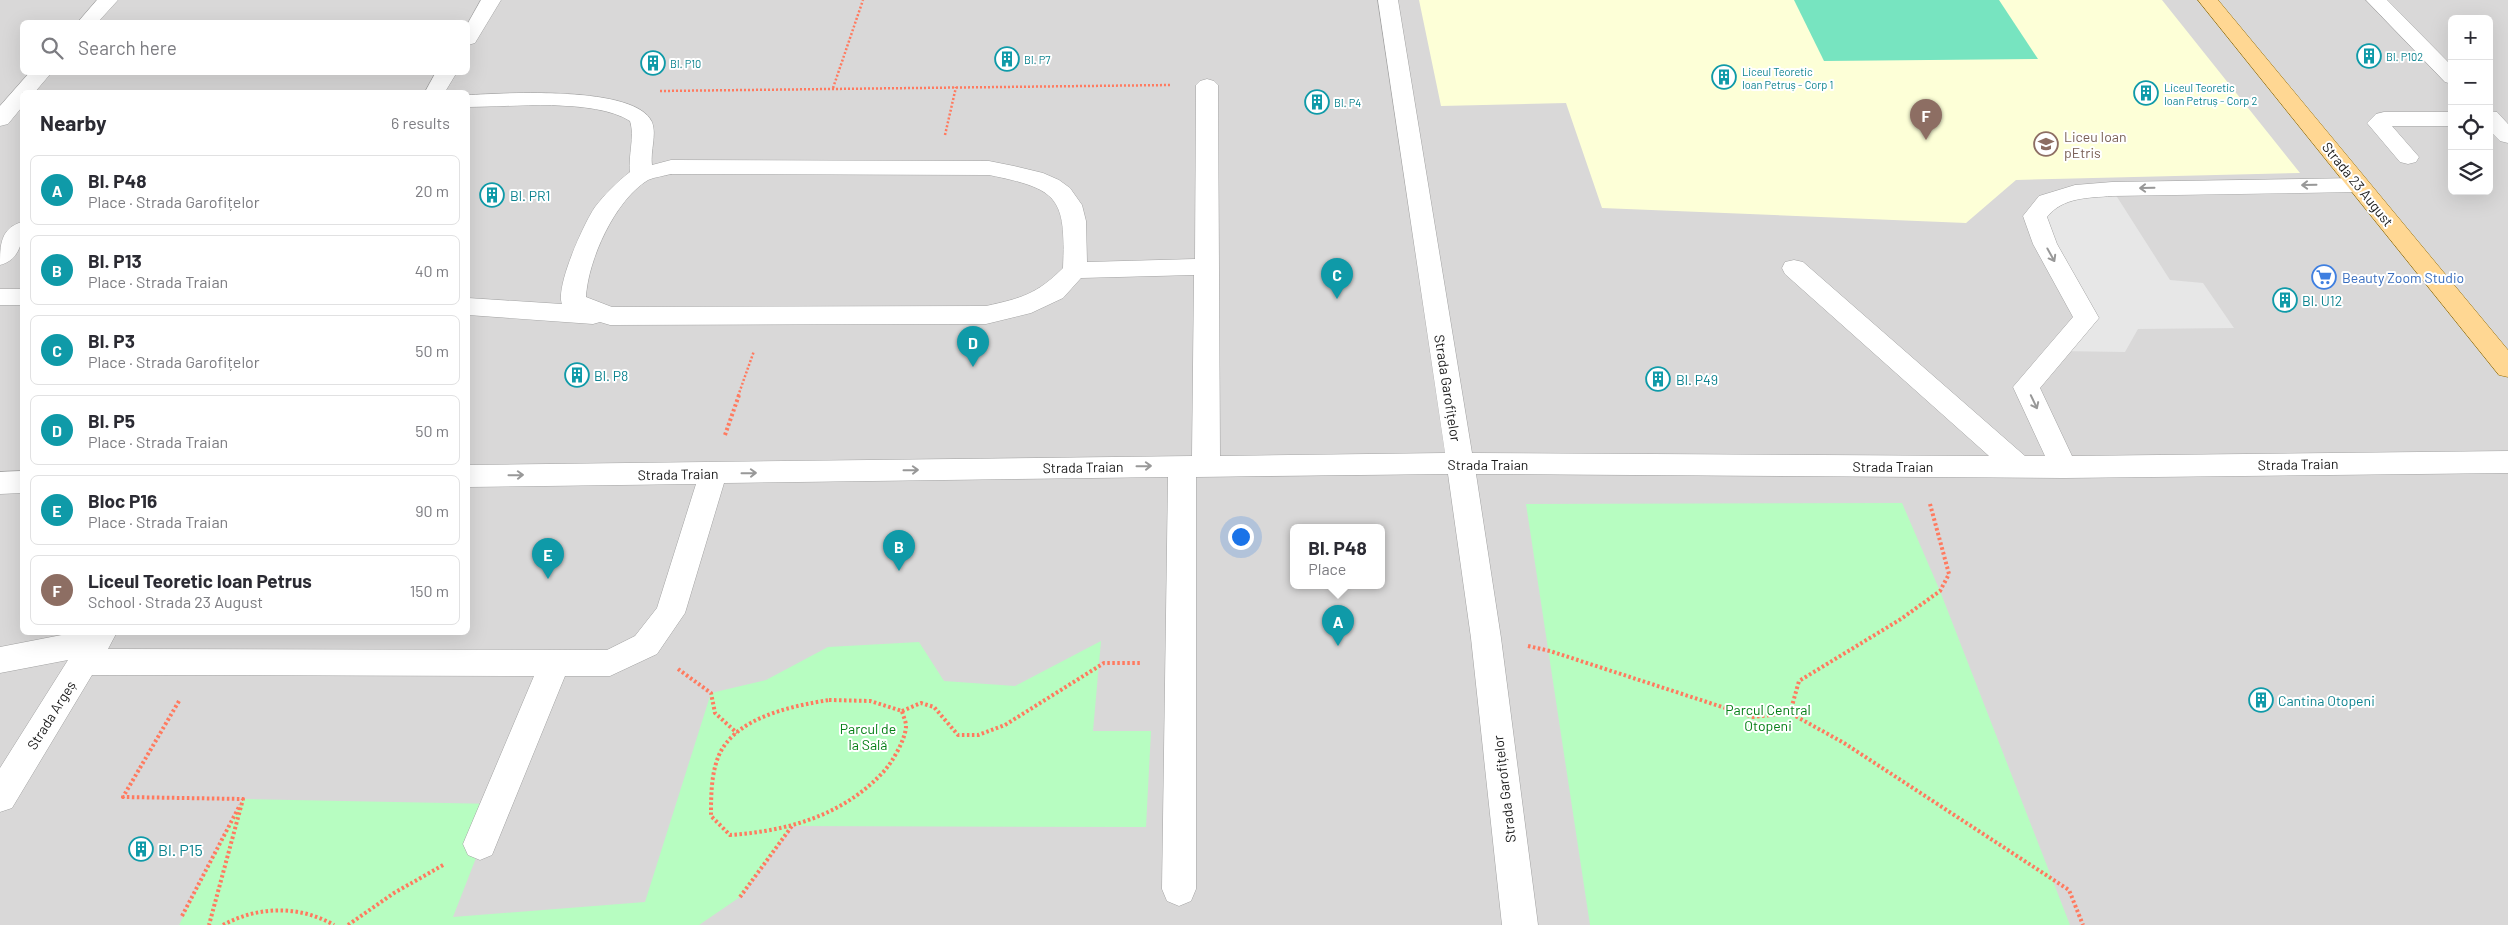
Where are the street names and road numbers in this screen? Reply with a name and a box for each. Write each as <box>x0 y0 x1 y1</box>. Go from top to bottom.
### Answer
street label: Strada 23 August <box>2319 138 2397 230</box>
street label: Strada Garofițelor <box>1431 333 1465 443</box>
street label: Strada Traian <box>2257 455 2339 473</box>
street label: Strada Traian <box>1448 456 1528 473</box>
street label: Strada Traian <box>1042 458 1124 476</box>
street label: Strada Traian <box>1853 458 1933 475</box>
street label: Strada Traian <box>637 465 719 483</box>
street label: Strada Argeș <box>23 677 79 753</box>
street label: Strada Garofițelor <box>1489 734 1519 844</box>

